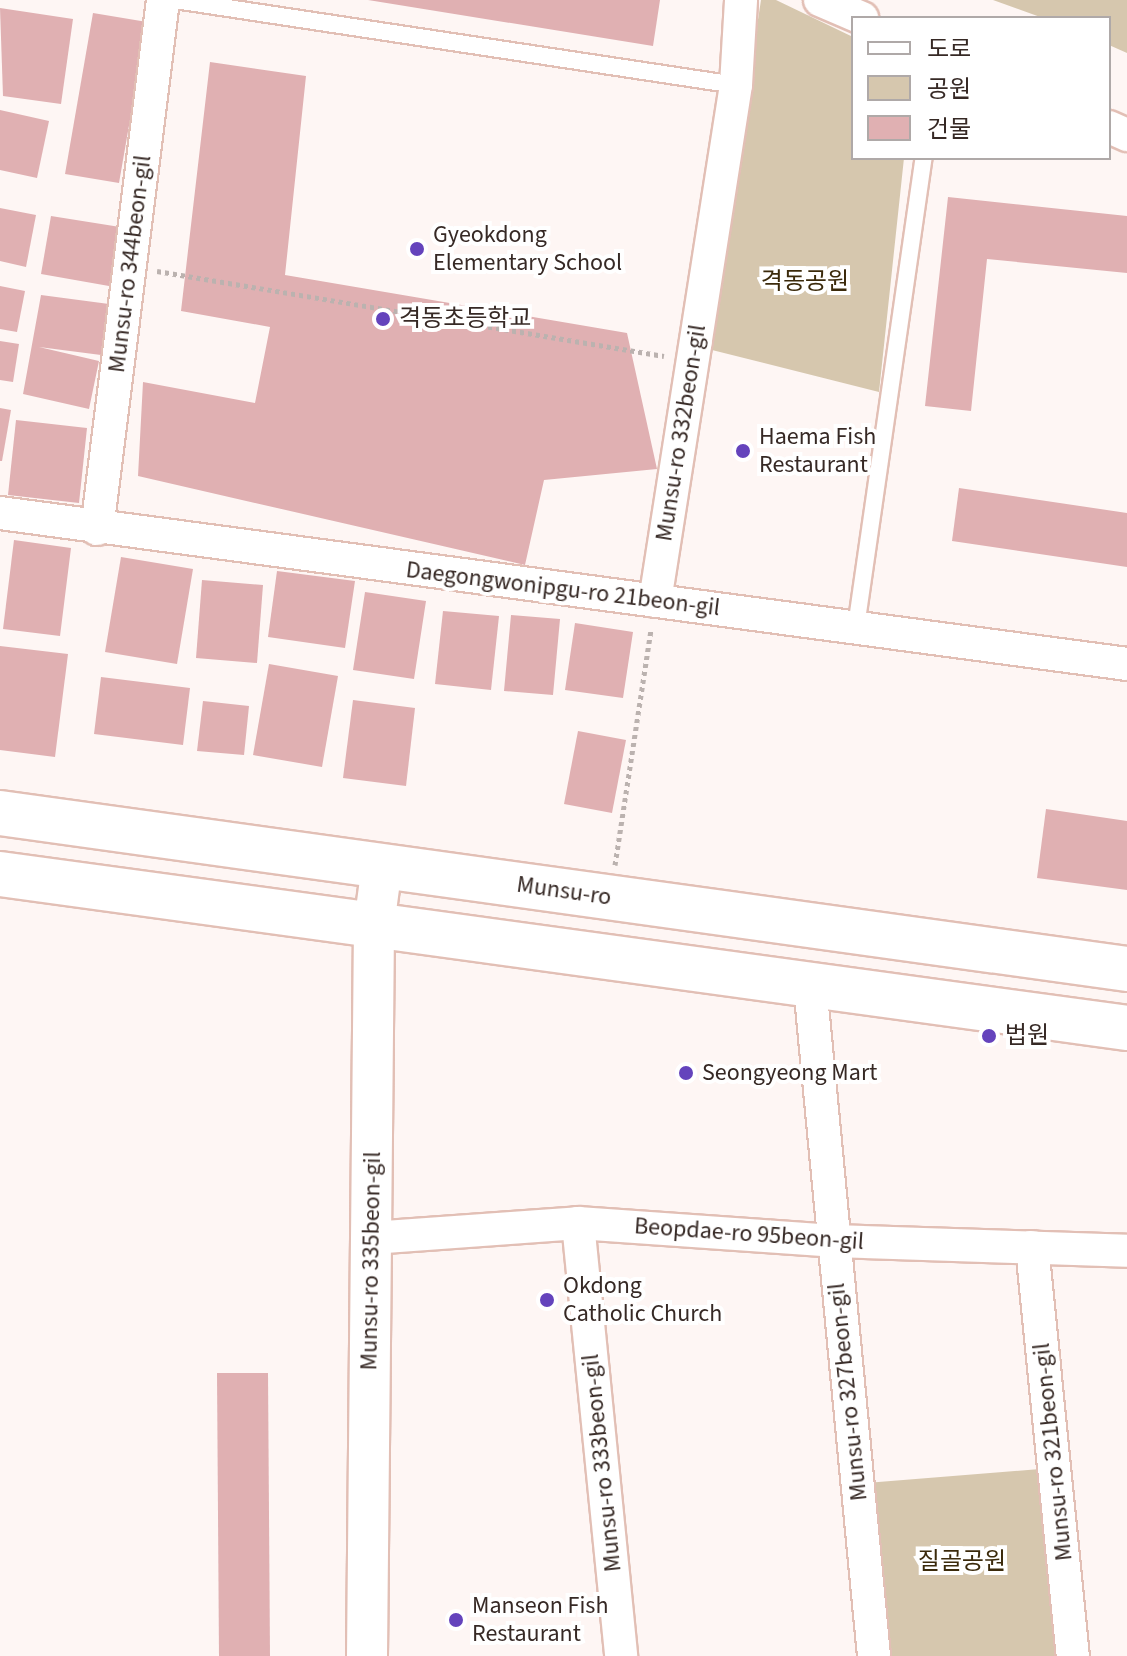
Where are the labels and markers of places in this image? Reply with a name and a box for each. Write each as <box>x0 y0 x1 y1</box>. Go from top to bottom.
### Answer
place label: Gyeokdong Elementary School <box>433 221 622 277</box>
marker: Gyeokdong Elementary School <box>408 240 426 258</box>
place label: 격동초등학교 <box>399 305 531 333</box>
marker: 격동초등학교 <box>374 310 392 328</box>
place label: Haema Fish Restaurant <box>759 423 876 479</box>
marker: Haema Fish Restaurant <box>734 442 752 460</box>
place label: 법원 <box>1005 1022 1049 1050</box>
marker: 법원 <box>980 1027 998 1045</box>
place label: Seongyeong Mart <box>702 1059 877 1087</box>
marker: Seongyeong Mart <box>677 1064 695 1082</box>
place label: Okdong Catholic Church <box>563 1272 722 1328</box>
marker: Okdong Catholic Church <box>538 1291 556 1309</box>
place label: Manseon Fish Restaurant <box>472 1592 608 1648</box>
marker: Manseon Fish Restaurant <box>447 1611 465 1629</box>

